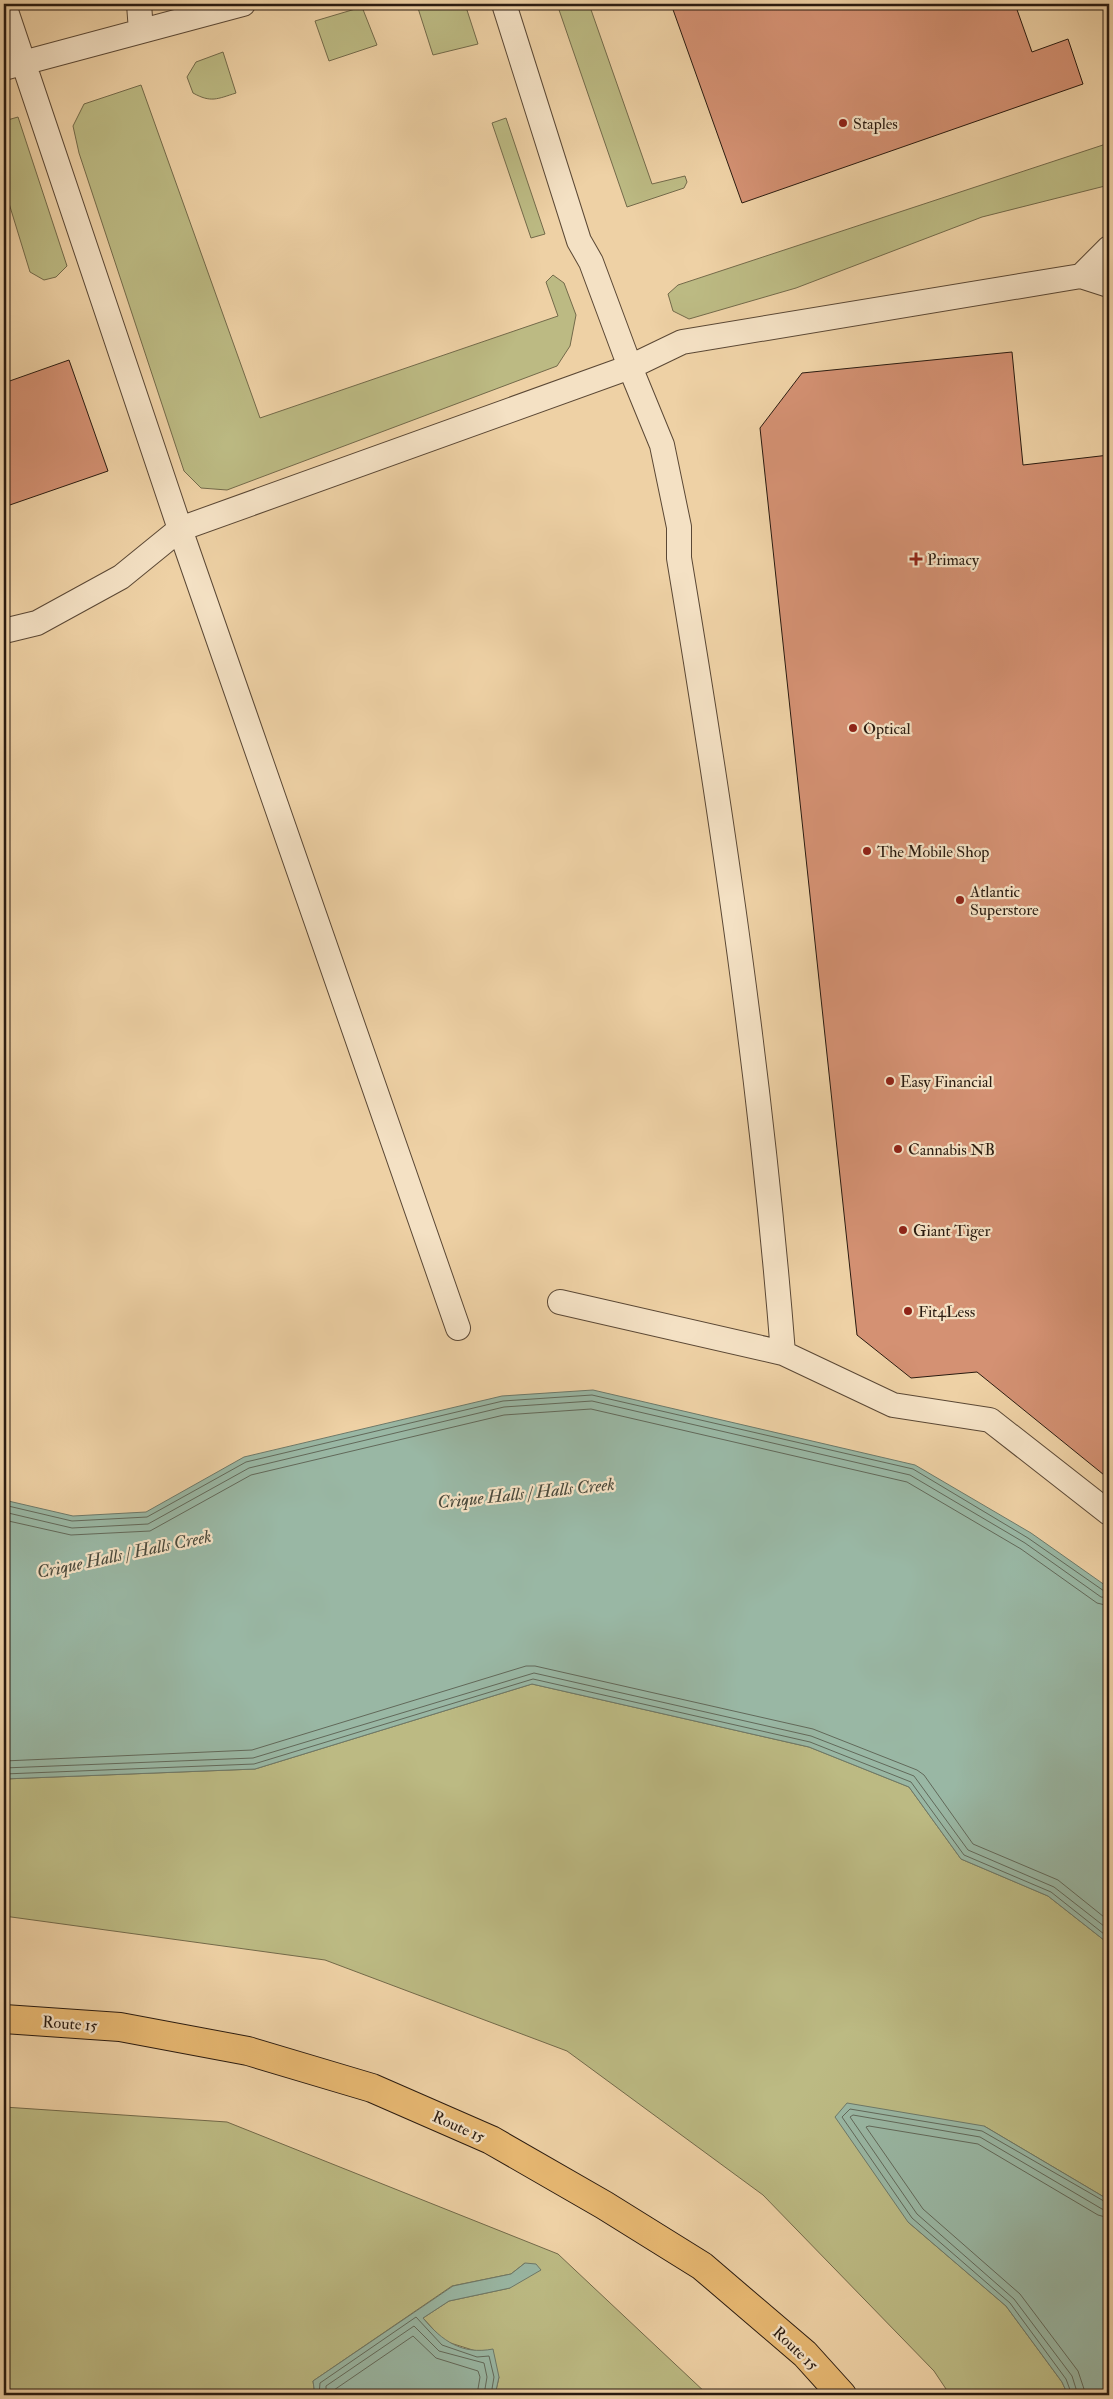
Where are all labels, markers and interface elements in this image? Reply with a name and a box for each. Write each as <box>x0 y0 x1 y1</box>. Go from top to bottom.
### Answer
place label: Staples <box>853 114 898 135</box>
marker: Staples <box>837 117 849 129</box>
place label: Primacy <box>927 550 980 570</box>
marker: Primacy <box>909 552 923 566</box>
place label: Optical <box>863 719 911 740</box>
marker: Optical <box>847 722 859 734</box>
place label: The Mobile Shop <box>877 842 989 863</box>
marker: The Mobile Shop <box>861 845 873 857</box>
place label: Atlantic Superstore <box>969 882 1039 921</box>
marker: Atlantic Superstore <box>954 894 966 906</box>
place label: Easy Financial <box>900 1072 993 1092</box>
marker: Easy Financial <box>884 1075 896 1087</box>
place label: Cannabis NB <box>908 1140 995 1160</box>
marker: Cannabis NB <box>892 1143 904 1155</box>
place label: Giant Tiger <box>913 1221 990 1241</box>
marker: Giant Tiger <box>897 1224 909 1236</box>
place label: Fit4Less <box>918 1302 975 1322</box>
marker: Fit4Less <box>902 1305 914 1317</box>
water label: Crique Halls / Halls Creek <box>436 1473 616 1514</box>
water label: Crique Halls / Halls Creek <box>35 1525 214 1584</box>
street label: Route 15 <box>42 2012 98 2036</box>
street label: Route 15 <box>429 2107 488 2147</box>
street label: Route 15 <box>768 2323 822 2375</box>

